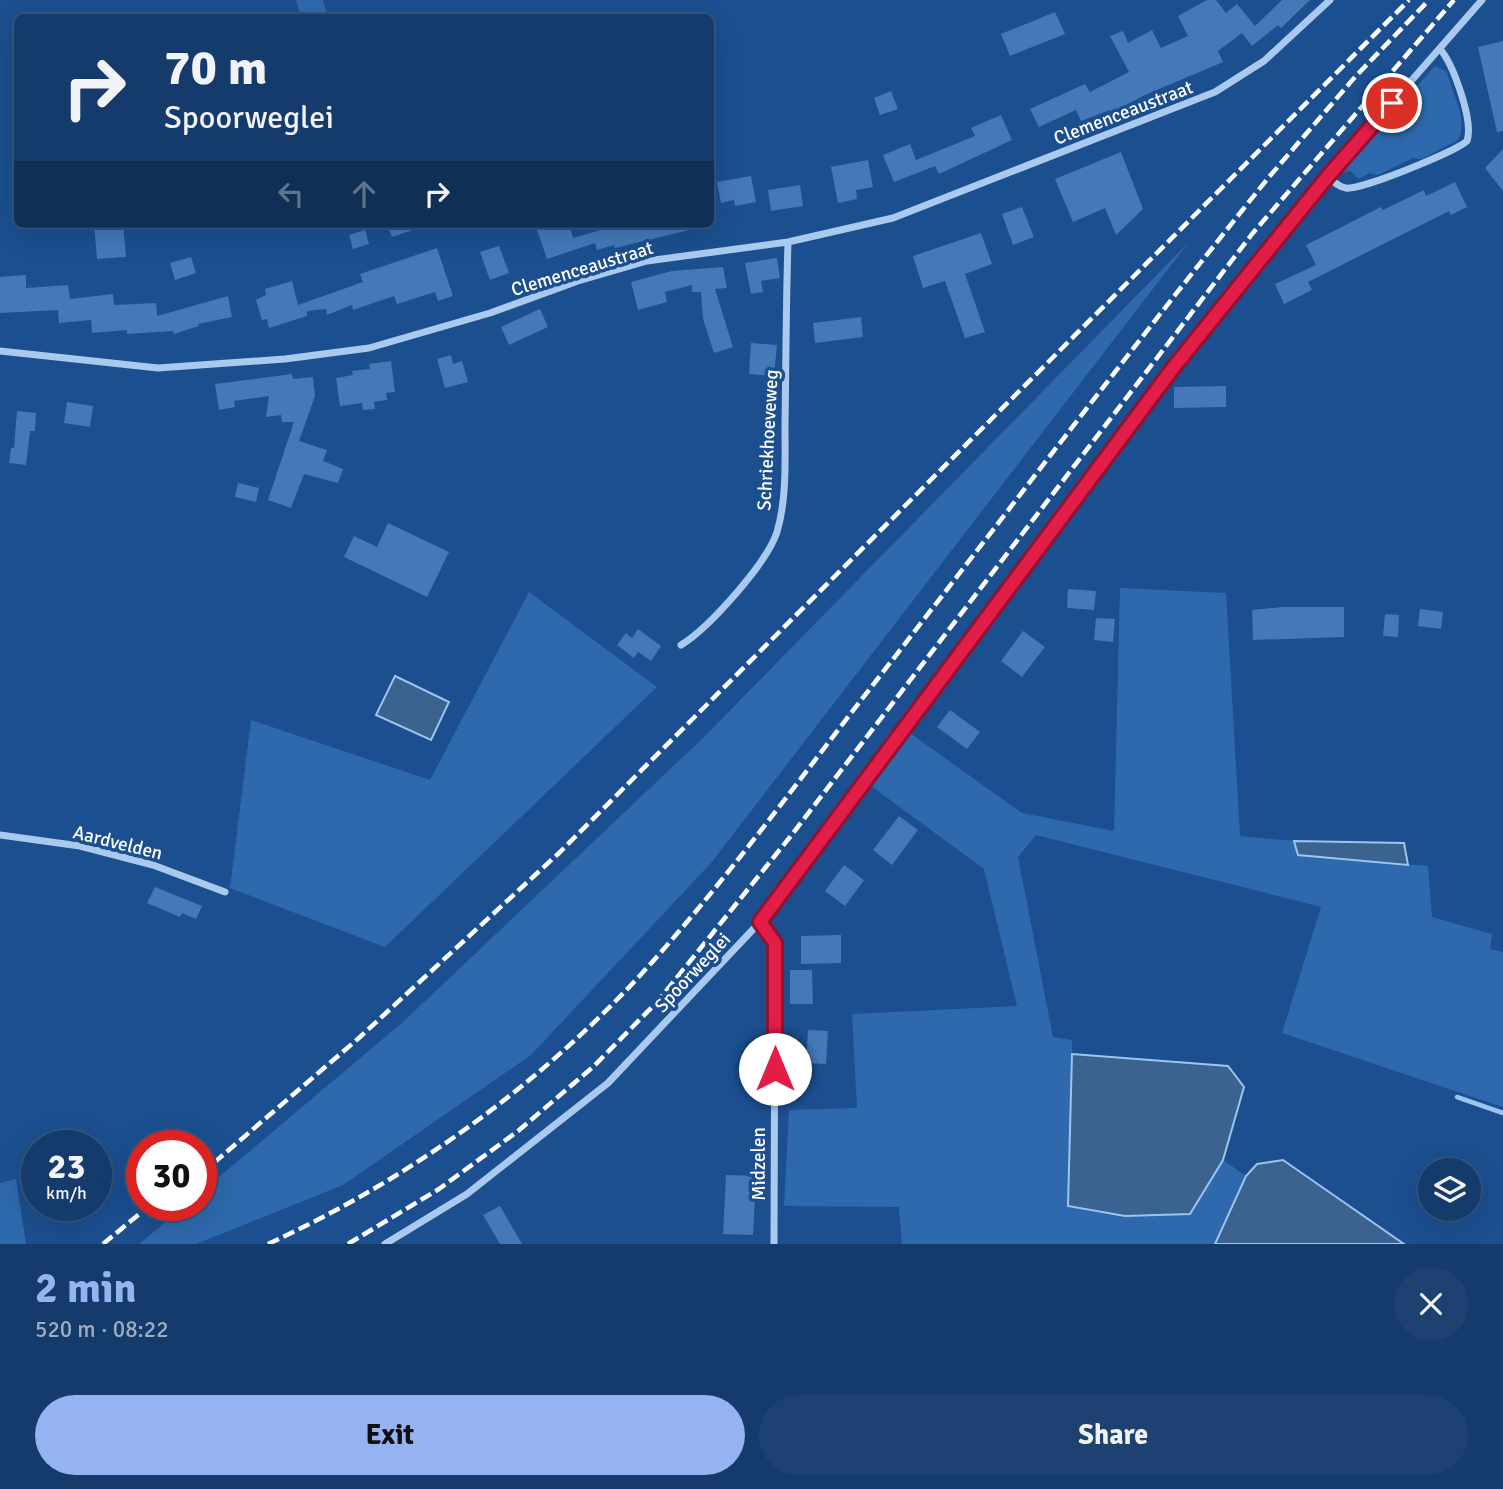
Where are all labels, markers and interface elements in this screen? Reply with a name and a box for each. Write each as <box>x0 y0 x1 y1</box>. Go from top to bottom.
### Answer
text: 70 m <box>164 38 267 98</box>
icon: right <box>49 42 140 133</box>
pin <box>1362 73 1422 133</box>
street label: Clemenceaustraat <box>1050 75 1197 151</box>
icon: arrive <box>1373 84 1411 122</box>
text: Spoorweglei <box>164 98 334 137</box>
icon: left <box>272 175 310 213</box>
icon: ahead <box>345 175 383 213</box>
icon: right <box>418 175 456 213</box>
street label: Clemenceaustraat <box>508 236 657 302</box>
street label: Schriekhoeveweg <box>752 369 784 511</box>
street label: Aardvelden <box>70 820 165 866</box>
street label: Spoorweglei <box>650 928 736 1018</box>
position arrow <box>738 1032 812 1106</box>
street label: Midzelen <box>747 1127 771 1201</box>
speed limit sign: 30 <box>126 1130 217 1221</box>
text: 23 <box>48 1145 85 1188</box>
map controls <box>1418 1158 1481 1221</box>
button: layers <box>1418 1158 1481 1221</box>
text: km/h <box>46 1182 87 1204</box>
text: 2 min <box>35 1263 136 1314</box>
button: close <box>1394 1267 1468 1341</box>
text: 520 m · 08:22 <box>35 1315 169 1344</box>
button: Exit <box>35 1395 745 1475</box>
button: Share <box>759 1395 1468 1475</box>

